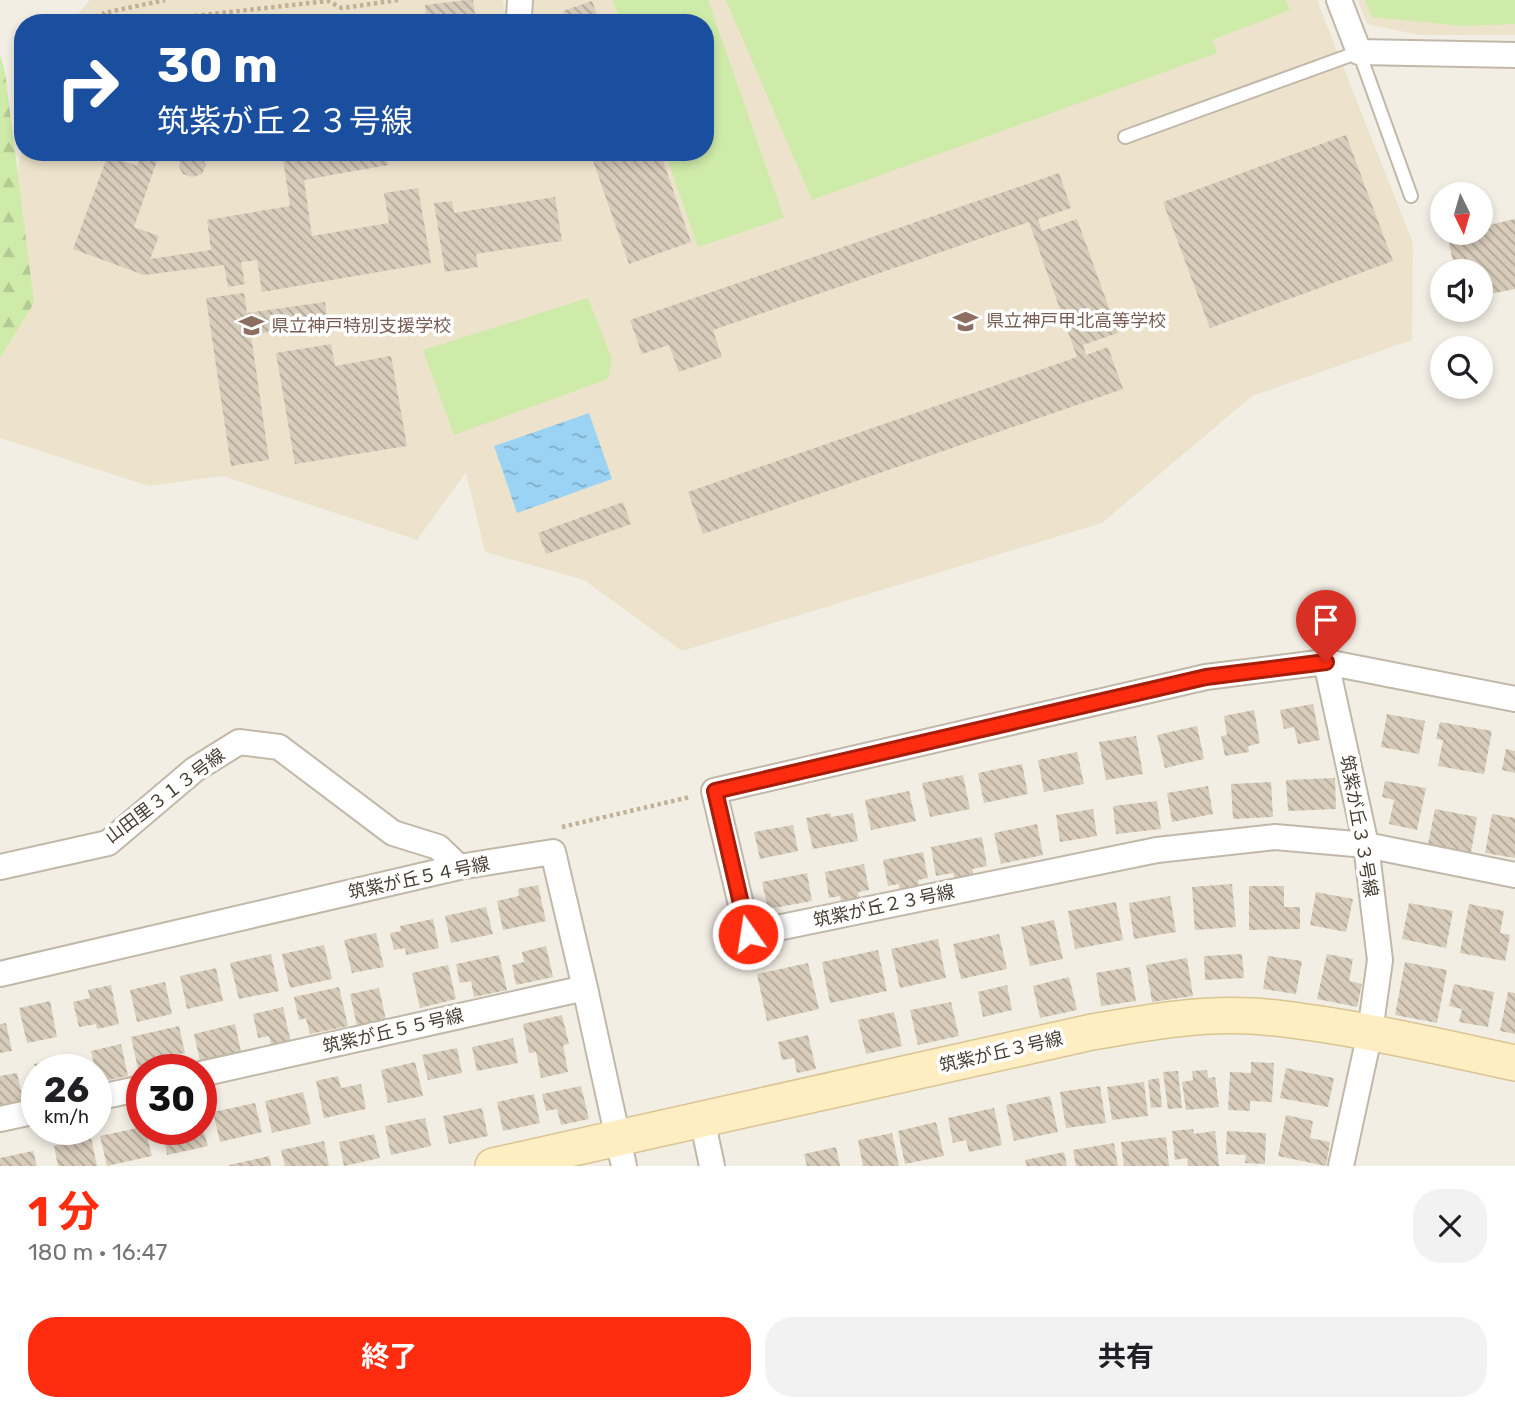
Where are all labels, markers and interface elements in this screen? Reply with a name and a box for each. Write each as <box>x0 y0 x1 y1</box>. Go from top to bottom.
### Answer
text: 30 m <box>157 36 278 94</box>
icon: right <box>42 42 133 133</box>
text: 筑紫が丘２３号線 <box>157 102 413 140</box>
north arrow <box>1430 182 1493 245</box>
map controls <box>1430 182 1493 399</box>
button: sound <box>1430 259 1493 322</box>
school or university icon: 県立神戸甲北高等学校 <box>952 307 980 335</box>
place label: 県立神戸甲北高等学校 <box>986 310 1166 332</box>
school or university icon: 県立神戸特別支援学校 <box>237 312 265 340</box>
place label: 県立神戸特別支援学校 <box>271 315 451 337</box>
button: search <box>1430 336 1493 399</box>
pin <box>1296 590 1356 662</box>
icon: arrive <box>1307 601 1345 639</box>
street label: 山田里３１３号線 <box>101 744 229 848</box>
street label: 筑紫が丘３３号線 <box>1336 753 1382 899</box>
street label: 筑紫が丘５４号線 <box>346 852 492 904</box>
street label: 筑紫が丘２３号線 <box>811 880 957 932</box>
position arrow <box>711 897 785 971</box>
street label: 筑紫が丘５５号線 <box>320 1004 466 1058</box>
street label: 筑紫が丘３号線 <box>937 1027 1065 1077</box>
speed limit sign: 30 <box>126 1054 217 1145</box>
text: 26 <box>44 1069 89 1111</box>
text: km/h <box>44 1106 89 1128</box>
text: 1 分 <box>28 1187 100 1237</box>
button: close <box>1413 1189 1487 1263</box>
text: 180 m · 16:47 <box>28 1238 167 1266</box>
button: 終了 <box>28 1317 751 1397</box>
button: 共有 <box>765 1317 1487 1397</box>

